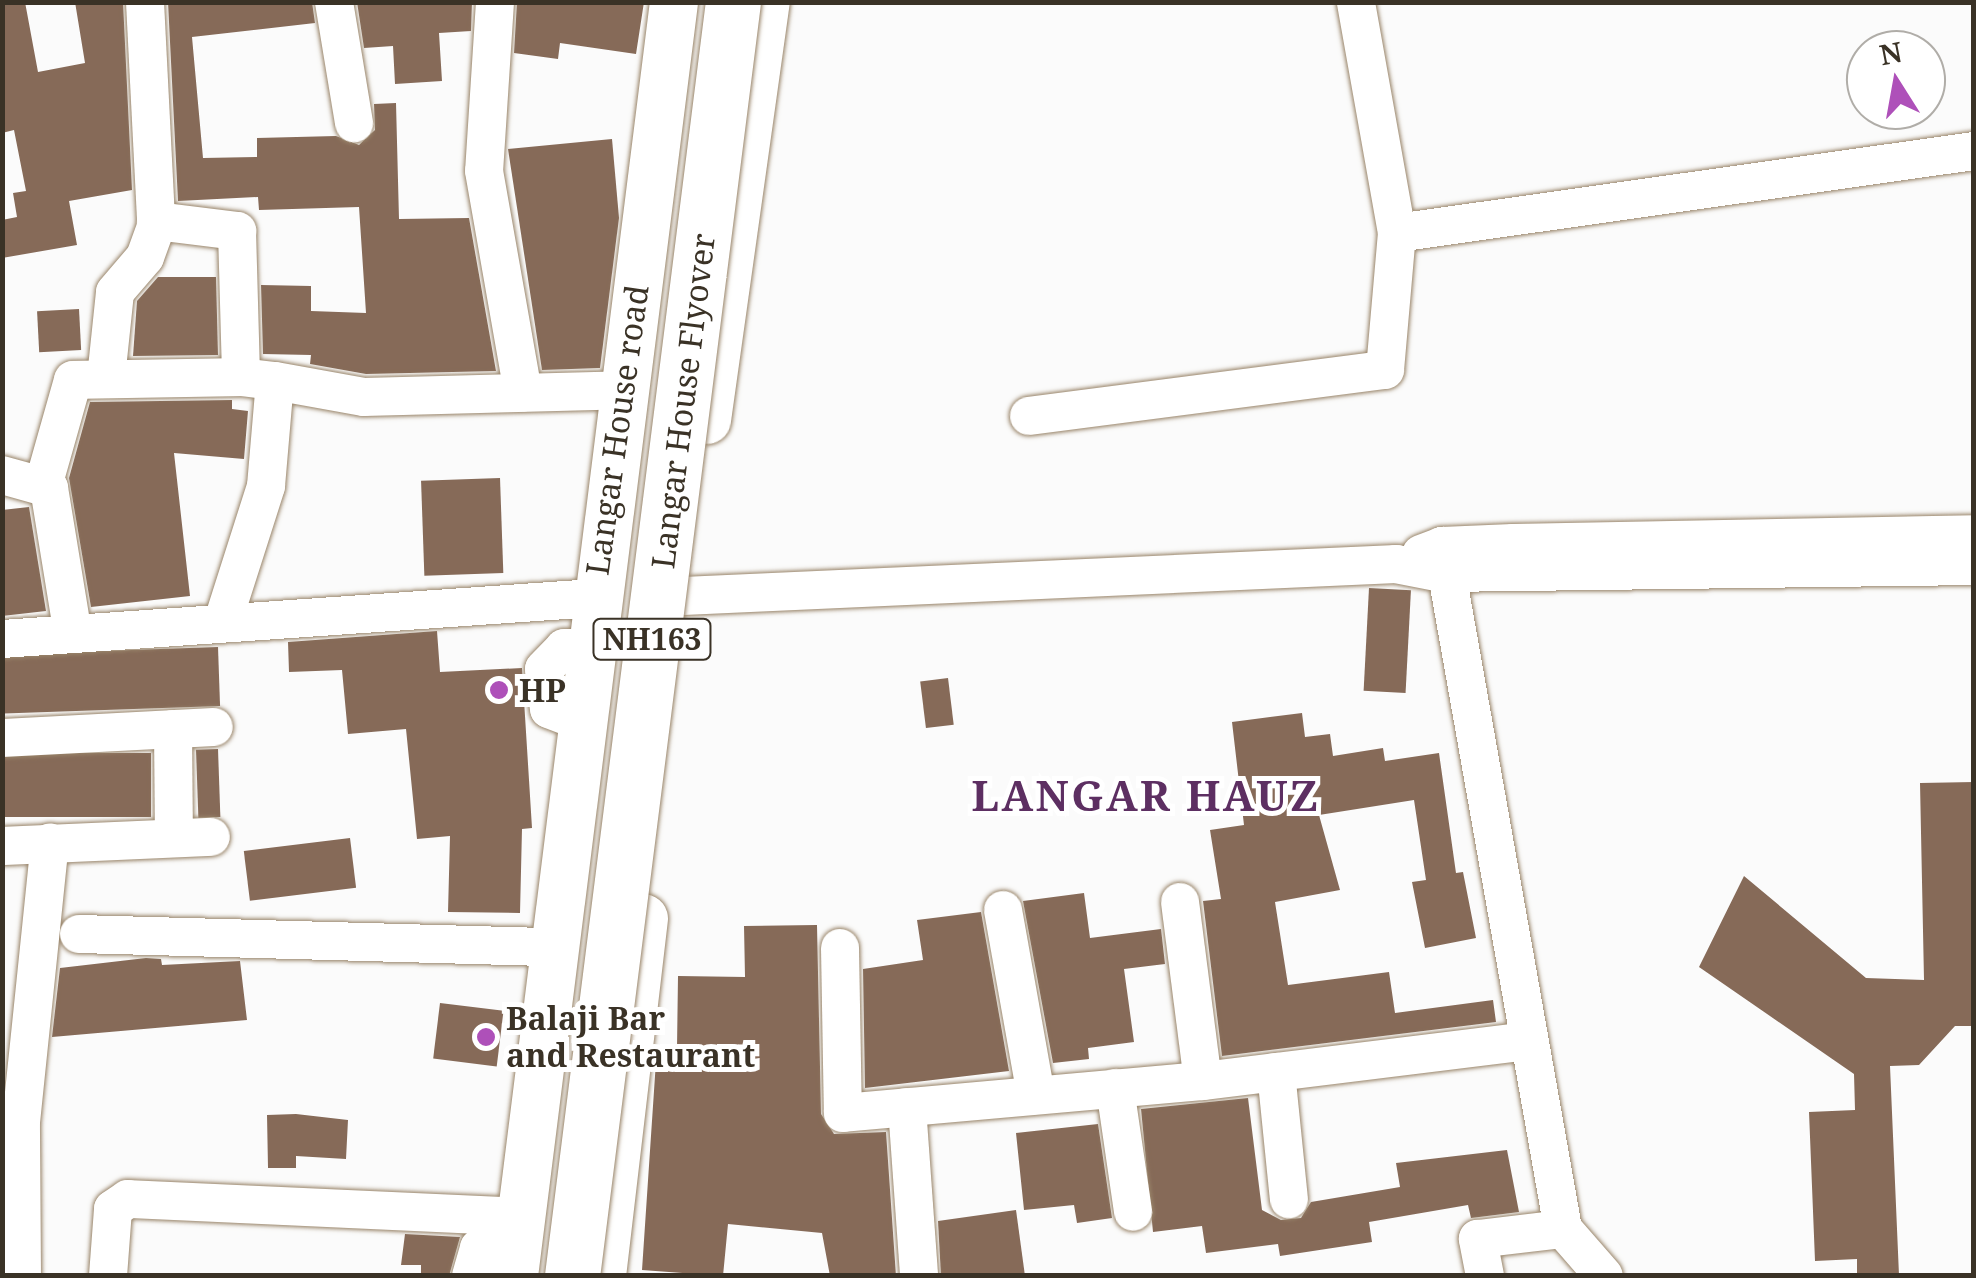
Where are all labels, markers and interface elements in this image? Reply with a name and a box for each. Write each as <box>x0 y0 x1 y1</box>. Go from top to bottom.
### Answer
north arrow <box>1846 30 1946 130</box>
text: N <box>1876 32 1905 73</box>
street label: Langar House Flyover <box>643 231 723 571</box>
street label: Langar House road <box>578 283 656 577</box>
road number: NH163 <box>592 614 712 664</box>
place label: HP <box>519 671 566 709</box>
marker: HP <box>488 679 510 701</box>
district label: LANGAR HAUZ <box>971 770 1321 820</box>
place label: Balaji Bar and Restaurant <box>506 1000 755 1075</box>
marker: Balaji Bar and Restaurant <box>475 1026 497 1048</box>

